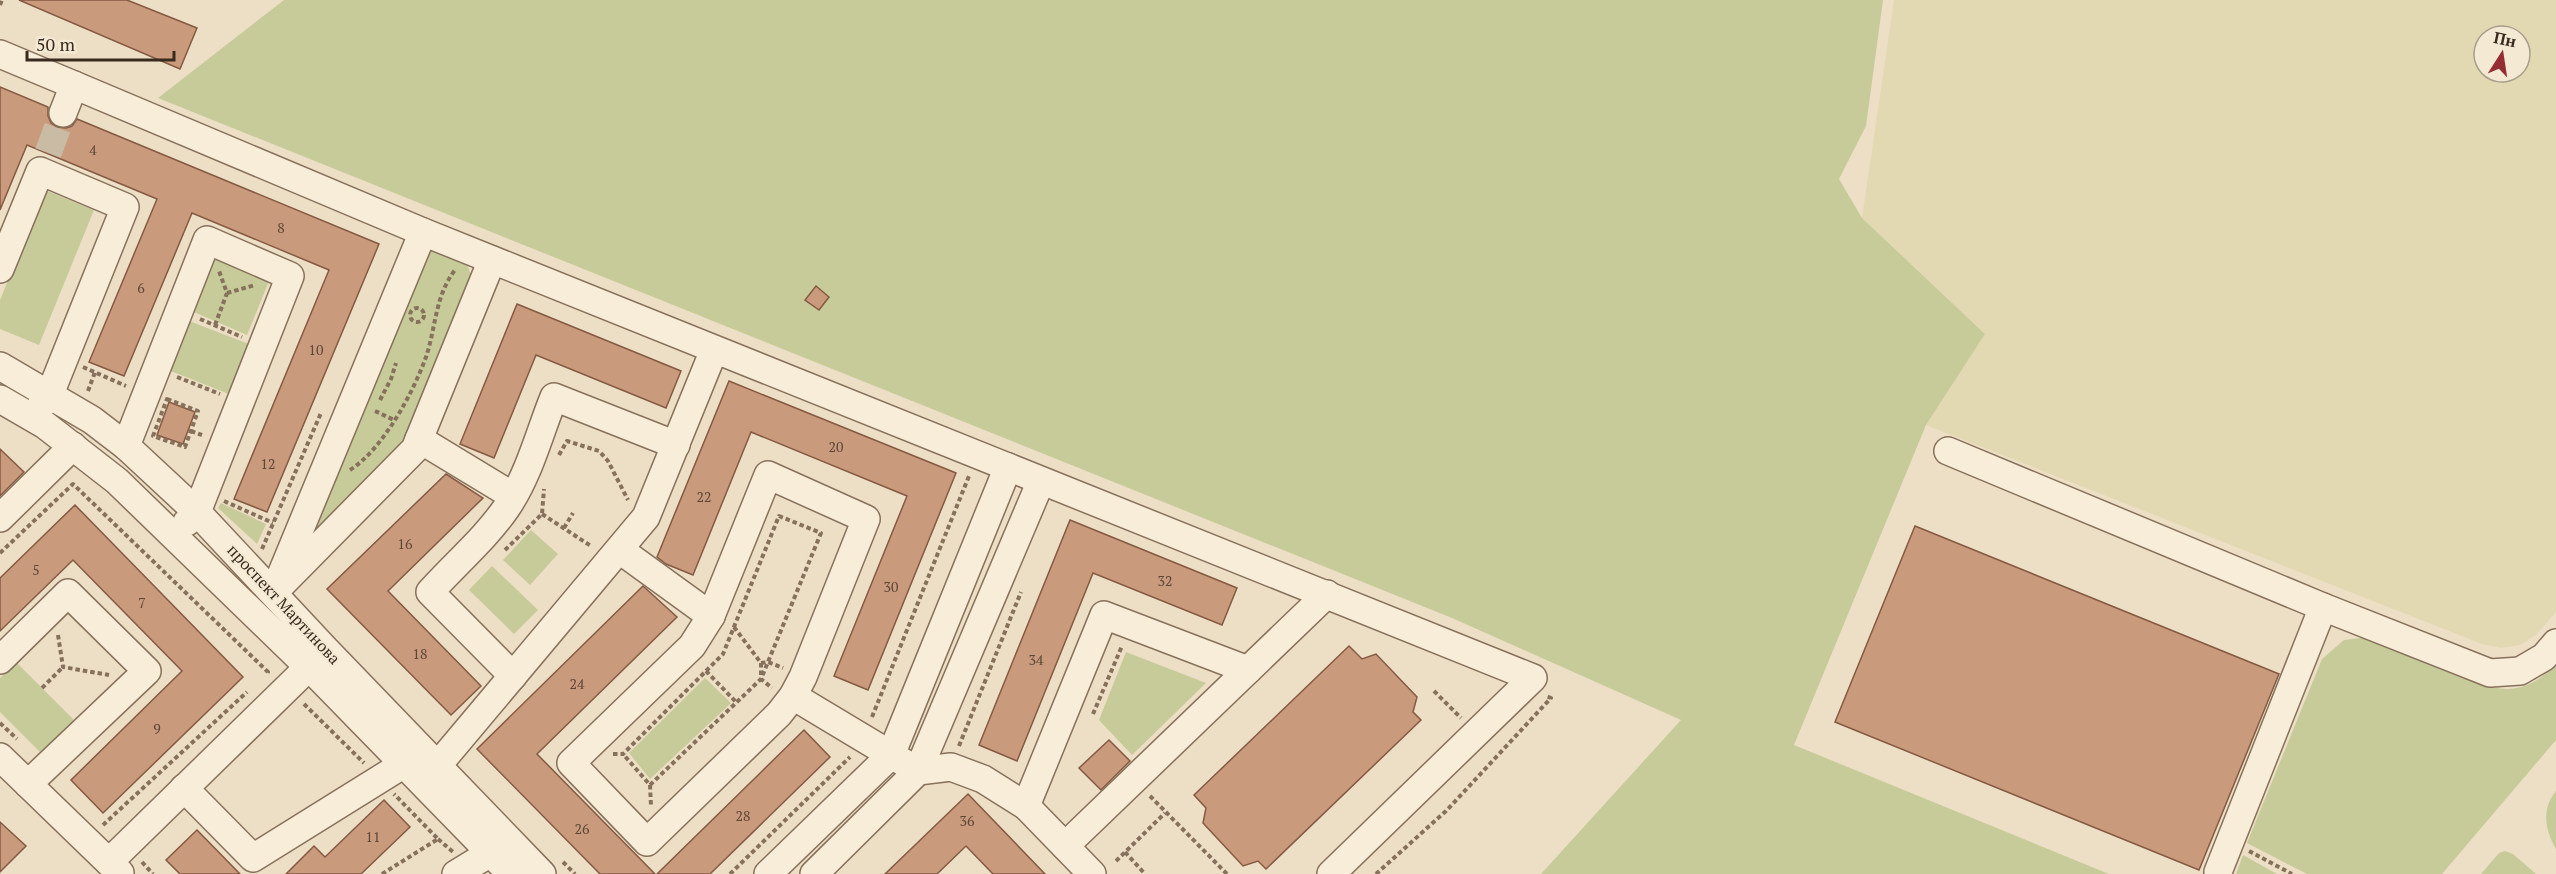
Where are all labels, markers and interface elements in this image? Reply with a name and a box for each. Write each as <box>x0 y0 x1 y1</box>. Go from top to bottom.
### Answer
scale bar <box>27 24 174 62</box>
north arrow <box>2472 24 2532 84</box>
text: Пн <box>2492 26 2519 53</box>
text: 50 m <box>36 32 76 56</box>
house number: 4 <box>89 140 97 159</box>
house number: 8 <box>277 218 285 237</box>
house number: 6 <box>137 278 145 297</box>
house number: 10 <box>309 340 323 359</box>
house number: 20 <box>829 437 843 456</box>
house number: 12 <box>261 454 275 473</box>
house number: 22 <box>697 487 711 506</box>
house number: 16 <box>398 534 413 553</box>
street label: проспект Мартинова <box>223 539 345 669</box>
house number: 5 <box>32 560 40 579</box>
house number: 32 <box>1158 571 1172 590</box>
house number: 30 <box>884 577 898 596</box>
house number: 7 <box>138 593 146 612</box>
house number: 18 <box>413 644 427 663</box>
house number: 34 <box>1029 650 1044 669</box>
house number: 24 <box>570 674 585 693</box>
house number: 9 <box>153 719 161 738</box>
house number: 28 <box>736 806 750 825</box>
house number: 36 <box>960 811 975 830</box>
house number: 26 <box>575 819 590 838</box>
house number: 11 <box>366 827 380 846</box>

